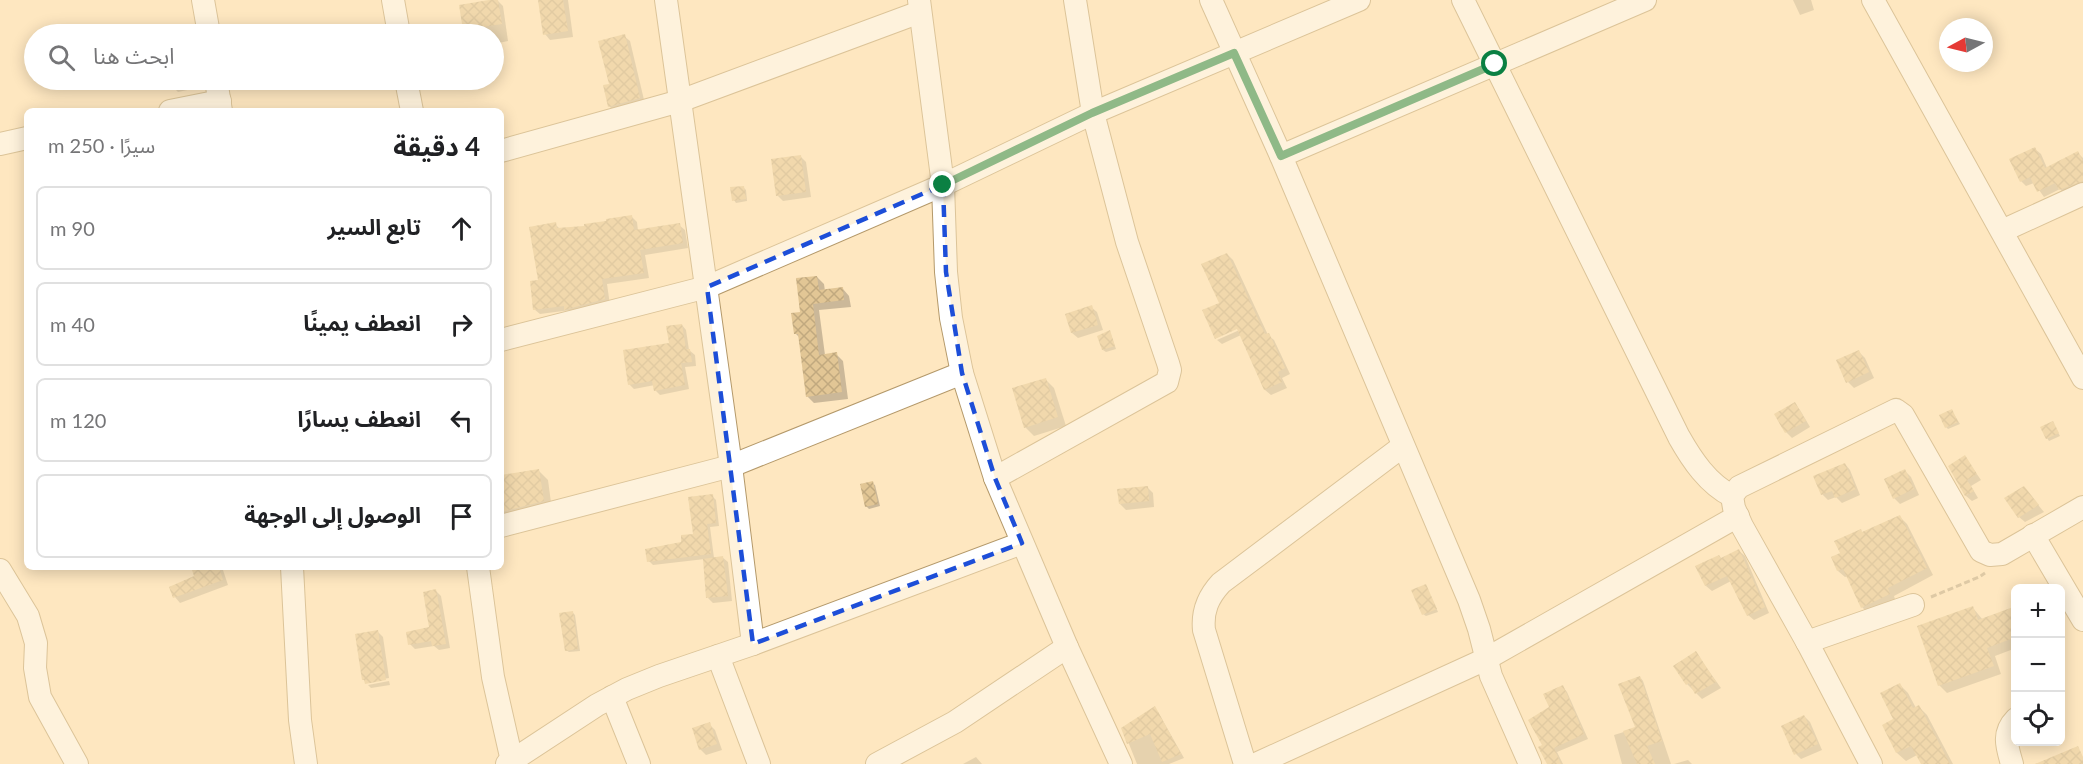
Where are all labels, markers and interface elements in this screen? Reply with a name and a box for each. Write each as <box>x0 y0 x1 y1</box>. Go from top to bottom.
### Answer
north arrow <box>1939 18 1993 72</box>
search box <box>24 24 504 90</box>
icon: search <box>45 41 78 74</box>
text: ابحث هنا <box>93 42 174 69</box>
route start <box>1481 50 1507 76</box>
text: 4 دقيقة <box>393 130 480 162</box>
text: سيرًا · 250 m <box>48 133 155 157</box>
route end <box>929 171 955 197</box>
icon: ahead <box>445 212 478 245</box>
text: تابع السير <box>327 213 421 240</box>
text: 90 m <box>50 216 95 240</box>
icon: right <box>445 308 478 341</box>
text: انعطف يمينًا <box>303 309 421 336</box>
text: 40 m <box>50 312 95 336</box>
icon: left <box>445 404 478 437</box>
text: انعطف يسارًا <box>297 405 421 432</box>
text: 120 m <box>50 408 106 432</box>
icon: arrive <box>445 500 478 533</box>
text: الوصول إلى الوجهة <box>244 501 421 528</box>
map controls <box>2011 584 2065 746</box>
button: + <box>2011 584 2065 638</box>
button: − <box>2011 638 2065 692</box>
button: locate <box>2011 692 2065 746</box>

